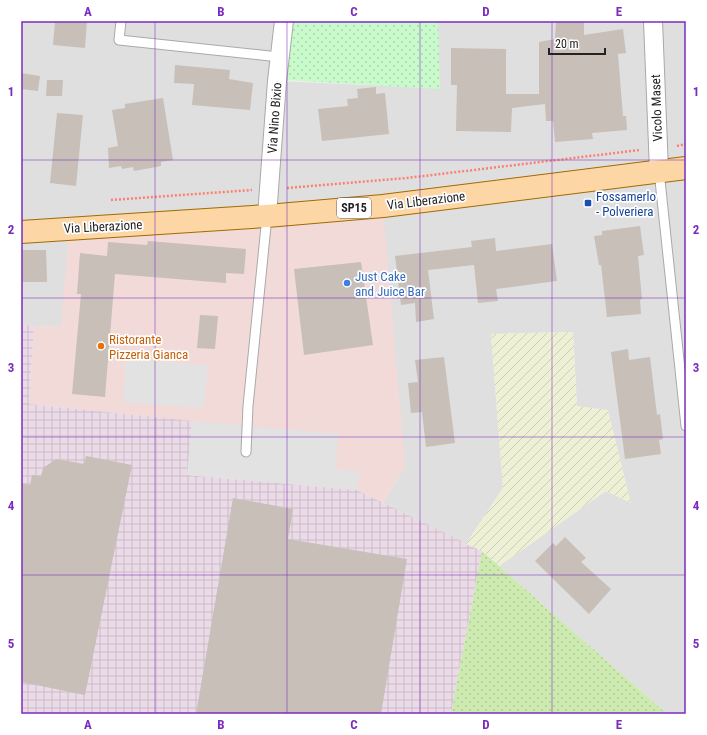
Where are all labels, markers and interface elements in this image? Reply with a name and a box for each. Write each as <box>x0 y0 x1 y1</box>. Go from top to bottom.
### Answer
text: A <box>84 4 92 19</box>
text: B <box>217 4 225 19</box>
text: C <box>350 4 358 19</box>
text: D <box>482 4 490 19</box>
text: E <box>616 4 623 19</box>
scale bar <box>549 30 605 56</box>
text: 20 m <box>555 37 579 51</box>
street label: Vicolo Maset <box>648 74 665 142</box>
street label: Via Nino Bixio <box>265 82 284 154</box>
text: 1 <box>8 84 14 99</box>
text: 1 <box>693 84 699 99</box>
street label: Via Liberazione <box>386 188 466 213</box>
place label: Fossamerlo - Polveriera <box>596 189 656 219</box>
road number: SP15 <box>337 198 371 218</box>
marker: Fossamerlo - Polveriera <box>583 198 593 208</box>
street label: Via Liberazione <box>63 217 143 236</box>
text: 2 <box>8 222 15 237</box>
text: 2 <box>693 222 700 237</box>
place label: Just Cake and Juice Bar <box>355 269 425 299</box>
marker: Just Cake and Juice Bar <box>342 278 352 288</box>
place label: Ristorante Pizzeria Gianca <box>109 332 188 362</box>
marker: Ristorante Pizzeria Gianca <box>96 341 106 351</box>
text: 3 <box>8 360 14 375</box>
text: 3 <box>693 360 699 375</box>
text: 4 <box>8 498 15 513</box>
text: 4 <box>693 498 700 513</box>
text: 5 <box>8 636 15 651</box>
text: 5 <box>693 636 700 651</box>
text: A <box>84 717 92 732</box>
text: B <box>217 717 225 732</box>
text: C <box>350 717 358 732</box>
text: D <box>482 717 490 732</box>
text: E <box>616 717 623 732</box>

